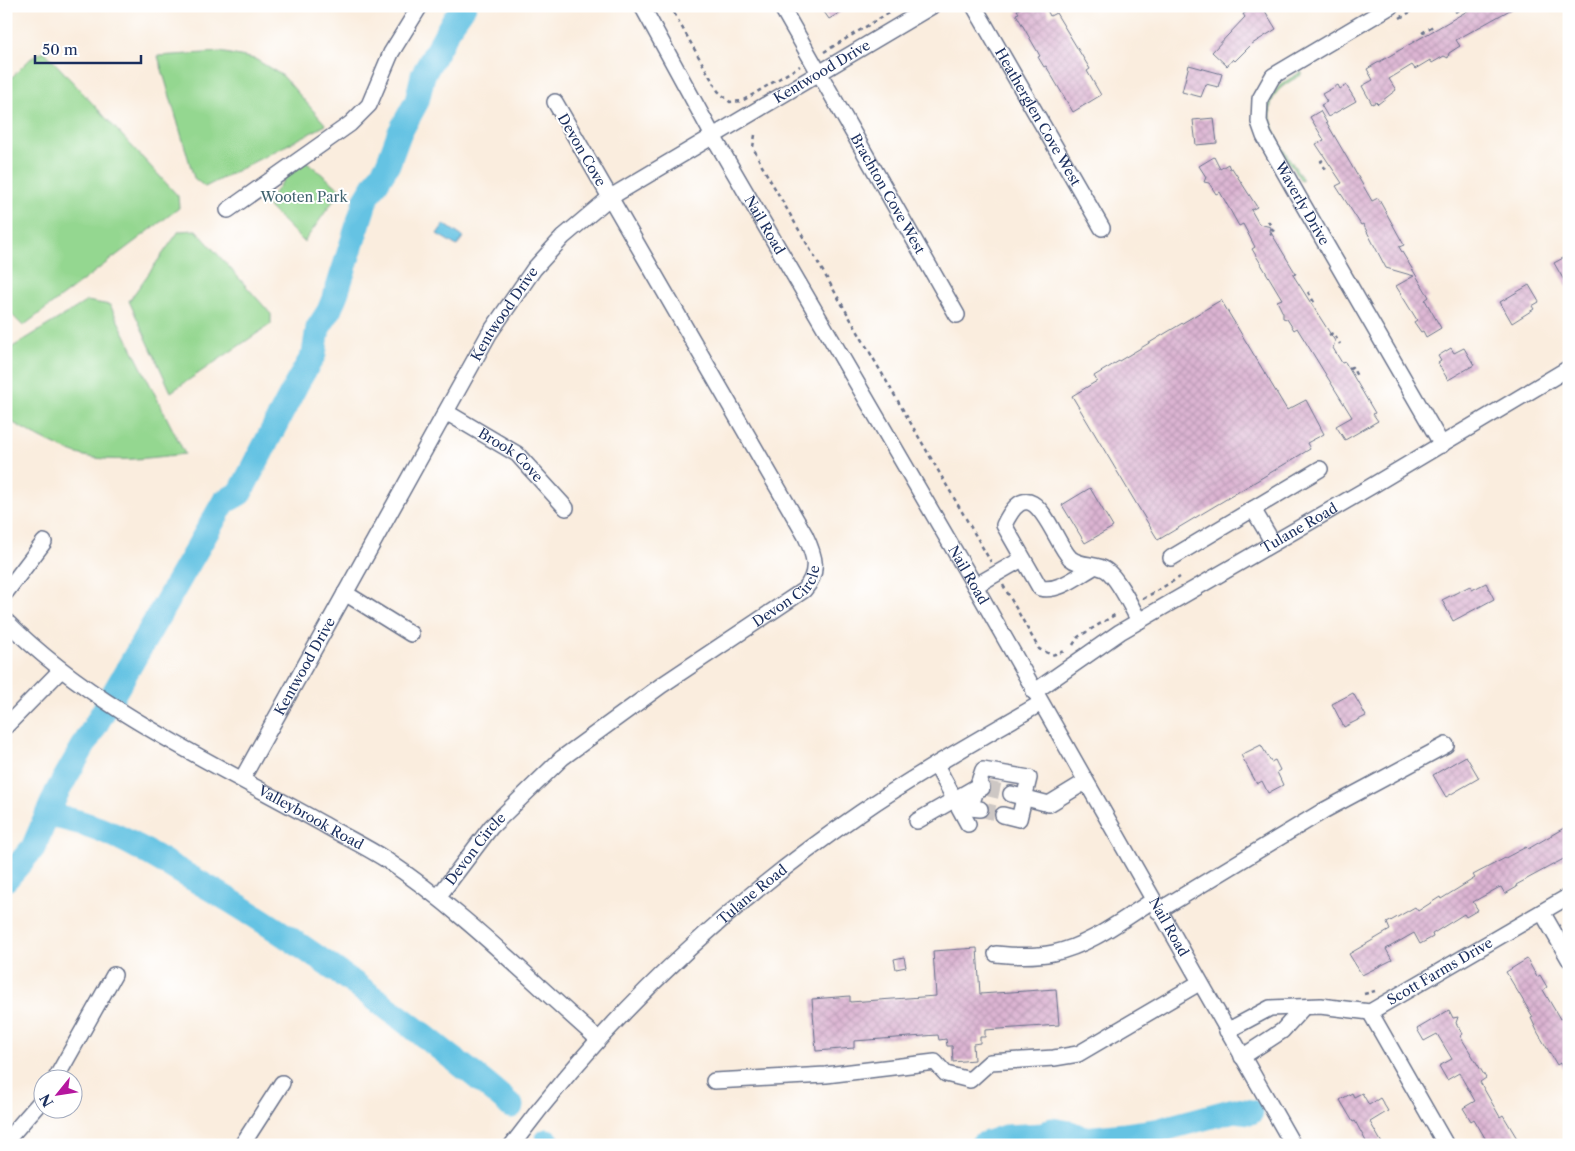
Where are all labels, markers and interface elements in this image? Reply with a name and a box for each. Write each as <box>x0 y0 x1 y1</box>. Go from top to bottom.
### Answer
scale bar <box>35 32 141 64</box>
street label: Kentwood Drive <box>770 36 873 107</box>
text: 50 m <box>42 40 78 59</box>
street label: Heatherglen Cove West <box>991 45 1085 189</box>
street label: Devon Cove <box>554 110 610 190</box>
street label: Brachton Cove West <box>847 130 929 257</box>
street label: Waverly Drive <box>1271 157 1334 249</box>
park label: Wooten Park <box>259 188 348 206</box>
street label: Nail Road <box>741 192 789 258</box>
street label: Kentwood Drive <box>467 263 542 364</box>
street label: Brook Cove <box>475 424 547 486</box>
street label: Tulane Road <box>1258 499 1341 557</box>
street label: Nail Road <box>944 542 993 608</box>
street label: Devon Circle <box>749 564 824 631</box>
street label: Kentwood Drive <box>270 614 339 718</box>
street label: Valleybrook Road <box>254 781 367 854</box>
street label: Devon Circle <box>441 809 510 889</box>
street label: Tulane Road <box>714 860 791 928</box>
street label: Nail Road <box>1145 894 1193 960</box>
street label: Scott Farms Drive <box>1384 933 1496 1009</box>
north arrow <box>32 1068 82 1118</box>
text: N <box>36 1091 58 1110</box>

